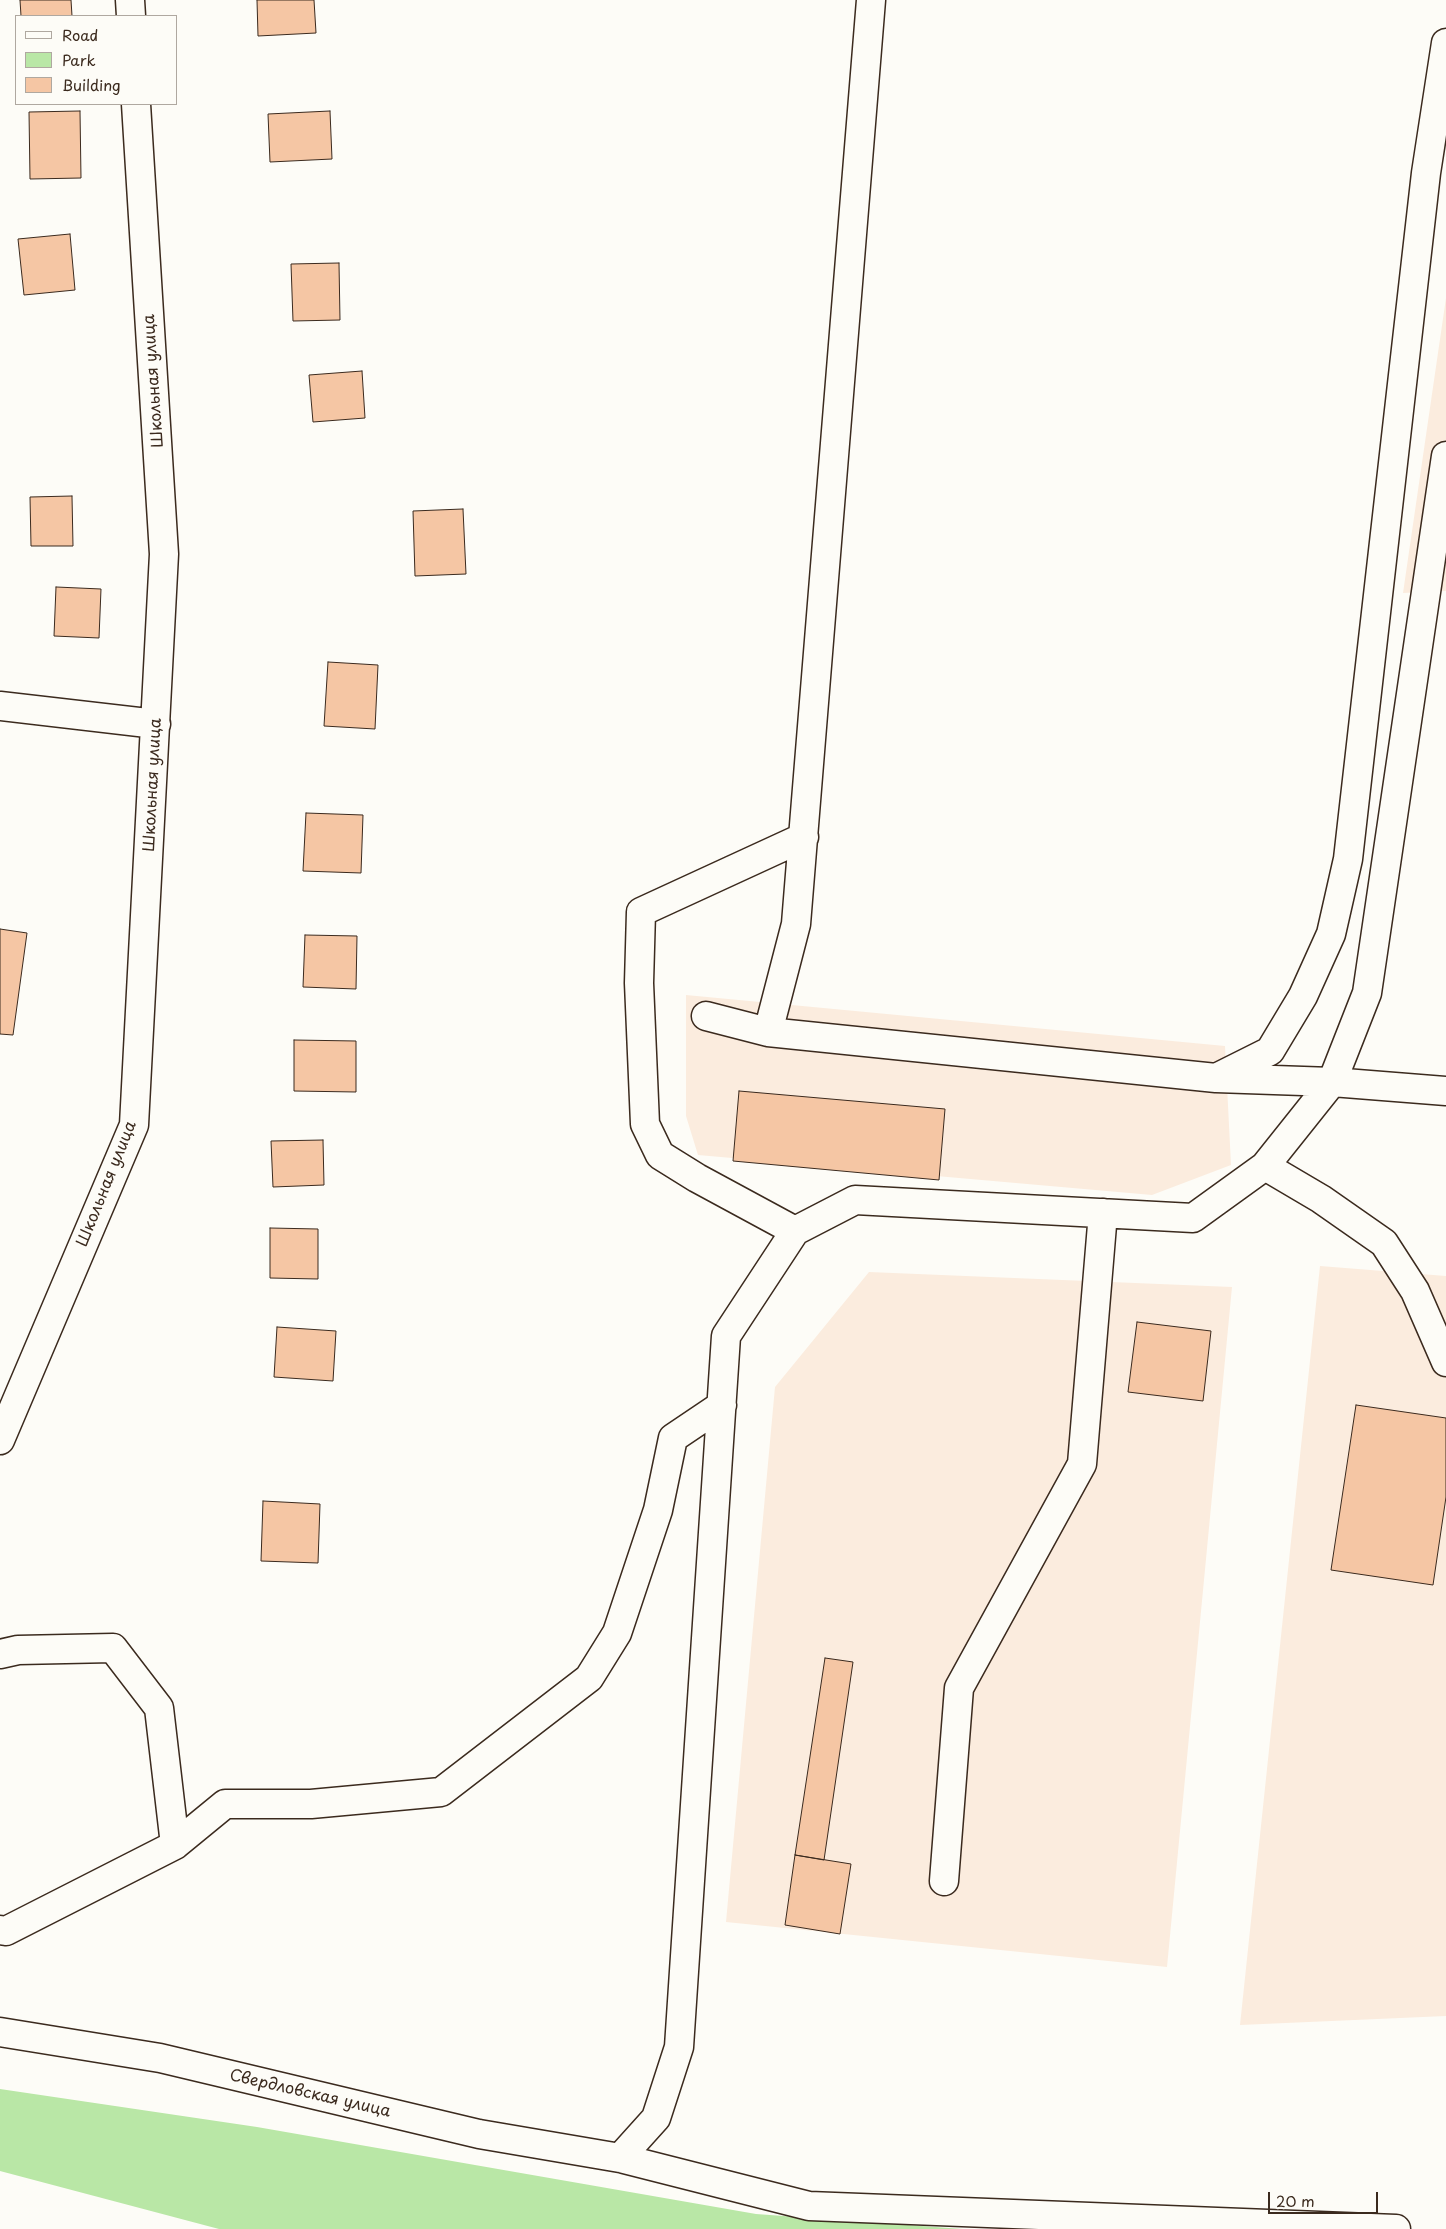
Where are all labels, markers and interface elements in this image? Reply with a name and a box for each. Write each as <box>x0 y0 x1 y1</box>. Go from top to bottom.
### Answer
legend <box>15 15 178 105</box>
text: Road <box>62 23 98 46</box>
text: Park <box>62 48 96 71</box>
text: Building <box>62 73 121 96</box>
street label: Школьная улица <box>140 314 168 448</box>
street label: Школьная улица <box>140 718 166 852</box>
street label: Школьная улица <box>73 1118 141 1250</box>
street label: Свердловская улица <box>227 2066 393 2122</box>
scale bar <box>1271 2182 1381 2214</box>
text: 20 m <box>1276 2189 1315 2212</box>

